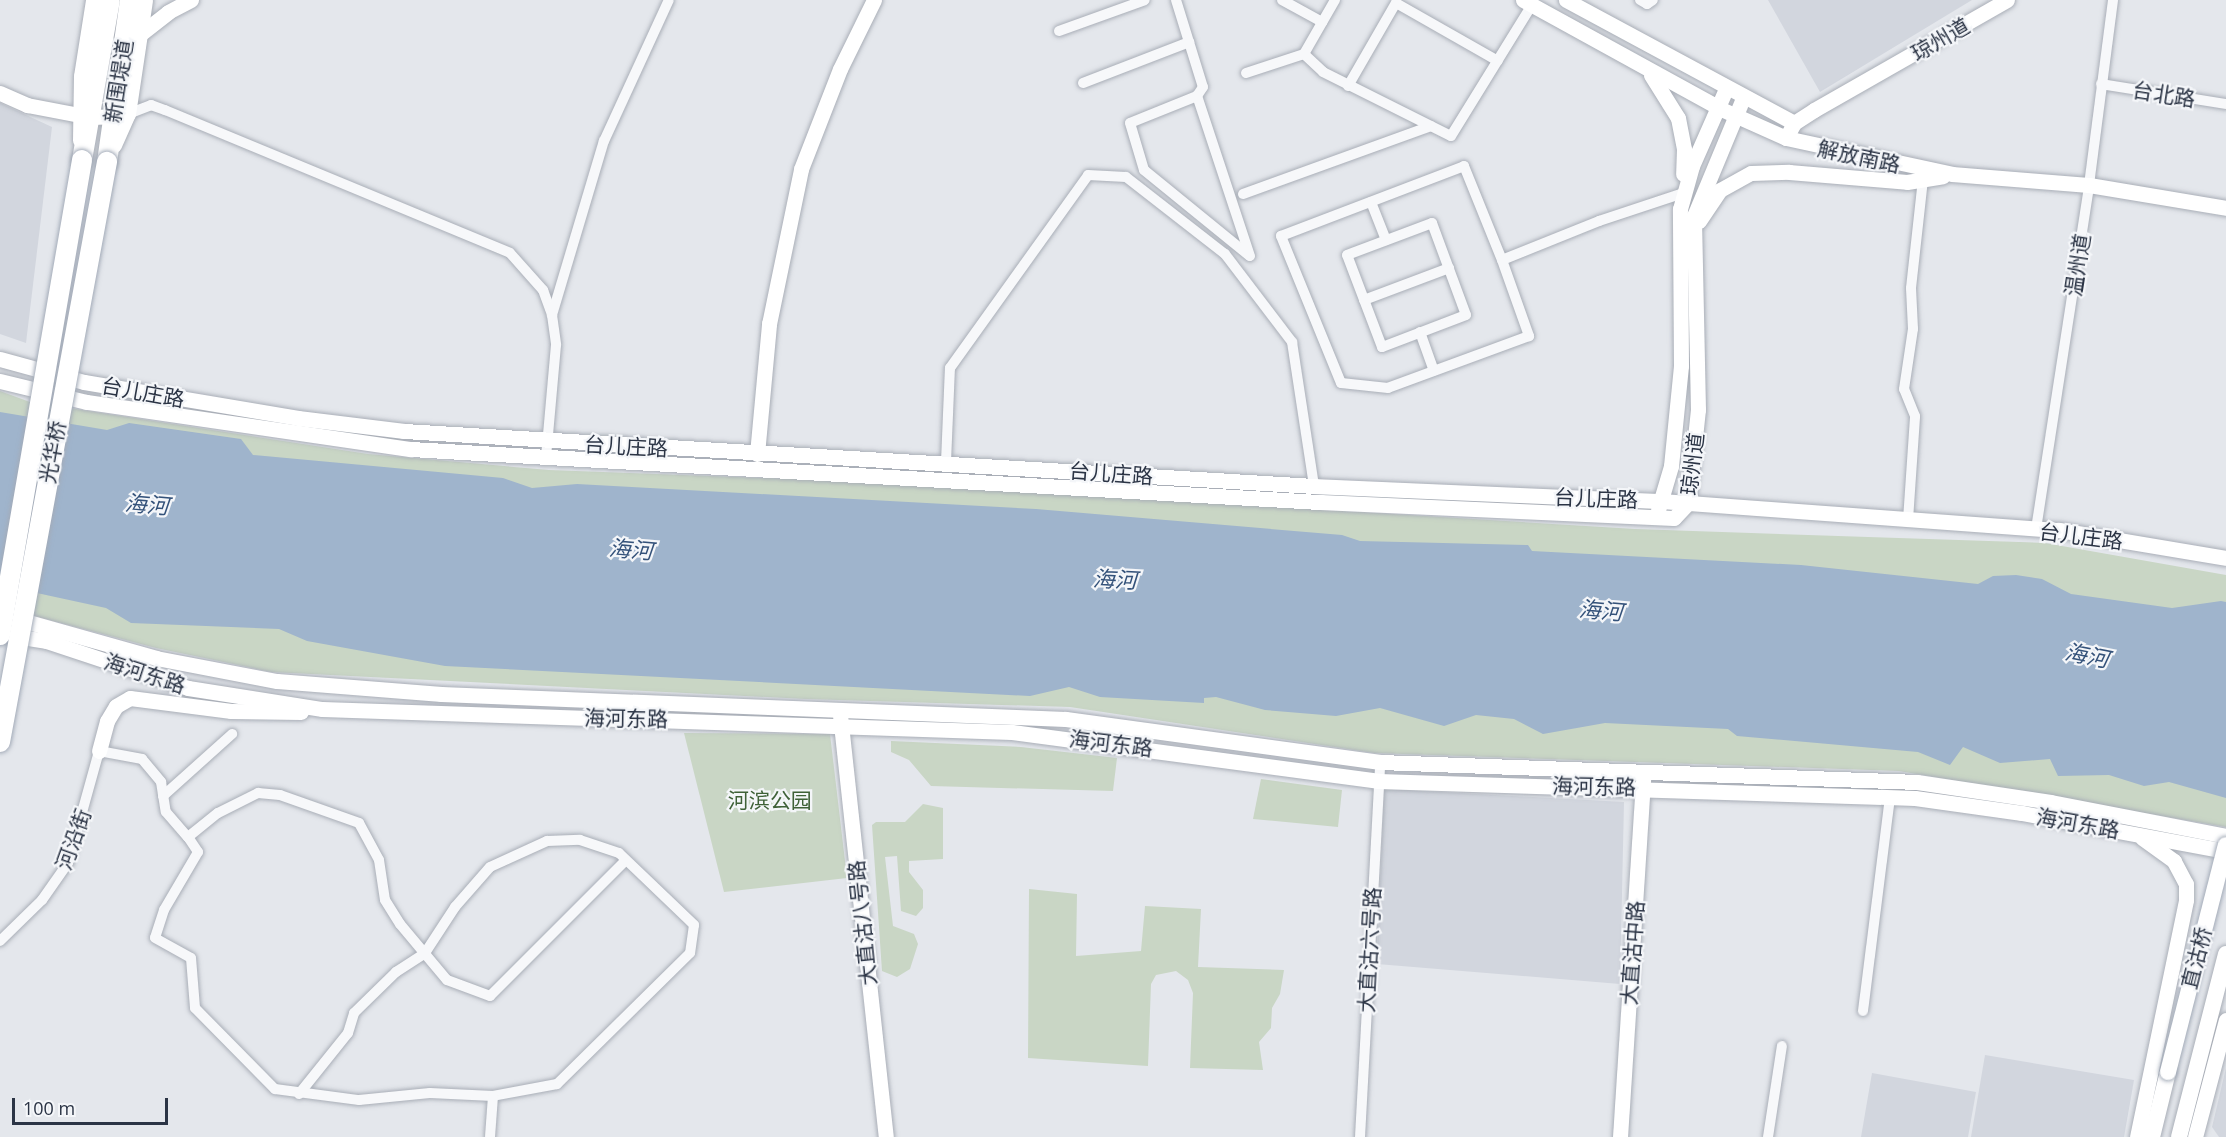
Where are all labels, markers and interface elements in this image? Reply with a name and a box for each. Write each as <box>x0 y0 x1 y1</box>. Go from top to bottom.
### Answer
street label: 琼州道 <box>1906 12 1974 66</box>
street label: 新围堤道 <box>99 38 137 124</box>
street label: 台北路 <box>2131 77 2197 111</box>
street label: 解放南路 <box>1815 135 1903 177</box>
street label: 温州道 <box>2060 232 2094 298</box>
street label: 台儿庄路 <box>99 372 187 412</box>
street label: 光华桥 <box>34 419 70 485</box>
street label: 台儿庄路 <box>583 431 669 461</box>
street label: 琼州道 <box>1676 431 1708 497</box>
street label: 台儿庄路 <box>1068 458 1154 488</box>
street label: 台儿庄路 <box>1554 484 1638 512</box>
water label: 海河 <box>124 489 170 519</box>
street label: 台儿庄路 <box>2038 518 2124 554</box>
water label: 海河 <box>608 534 654 564</box>
water label: 海河 <box>1092 565 1138 593</box>
water label: 海河 <box>1578 595 1624 625</box>
water label: 海河 <box>2063 638 2111 672</box>
street label: 海河东路 <box>101 648 189 698</box>
street label: 海河东路 <box>584 705 668 731</box>
street label: 海河东路 <box>1068 725 1154 761</box>
street label: 海河东路 <box>1552 773 1636 799</box>
park label: 河滨公园 <box>728 787 812 813</box>
street label: 海河东路 <box>2034 803 2122 843</box>
street label: 河沿街 <box>50 805 96 873</box>
street label: 大直沽八号路 <box>843 859 881 987</box>
street label: 大直沽六号路 <box>1353 886 1385 1014</box>
street label: 大直沽中路 <box>1616 900 1648 1006</box>
street label: 直沽桥 <box>2176 924 2216 992</box>
scale bar <box>15 1086 171 1124</box>
text: 100 m <box>23 1096 75 1120</box>

